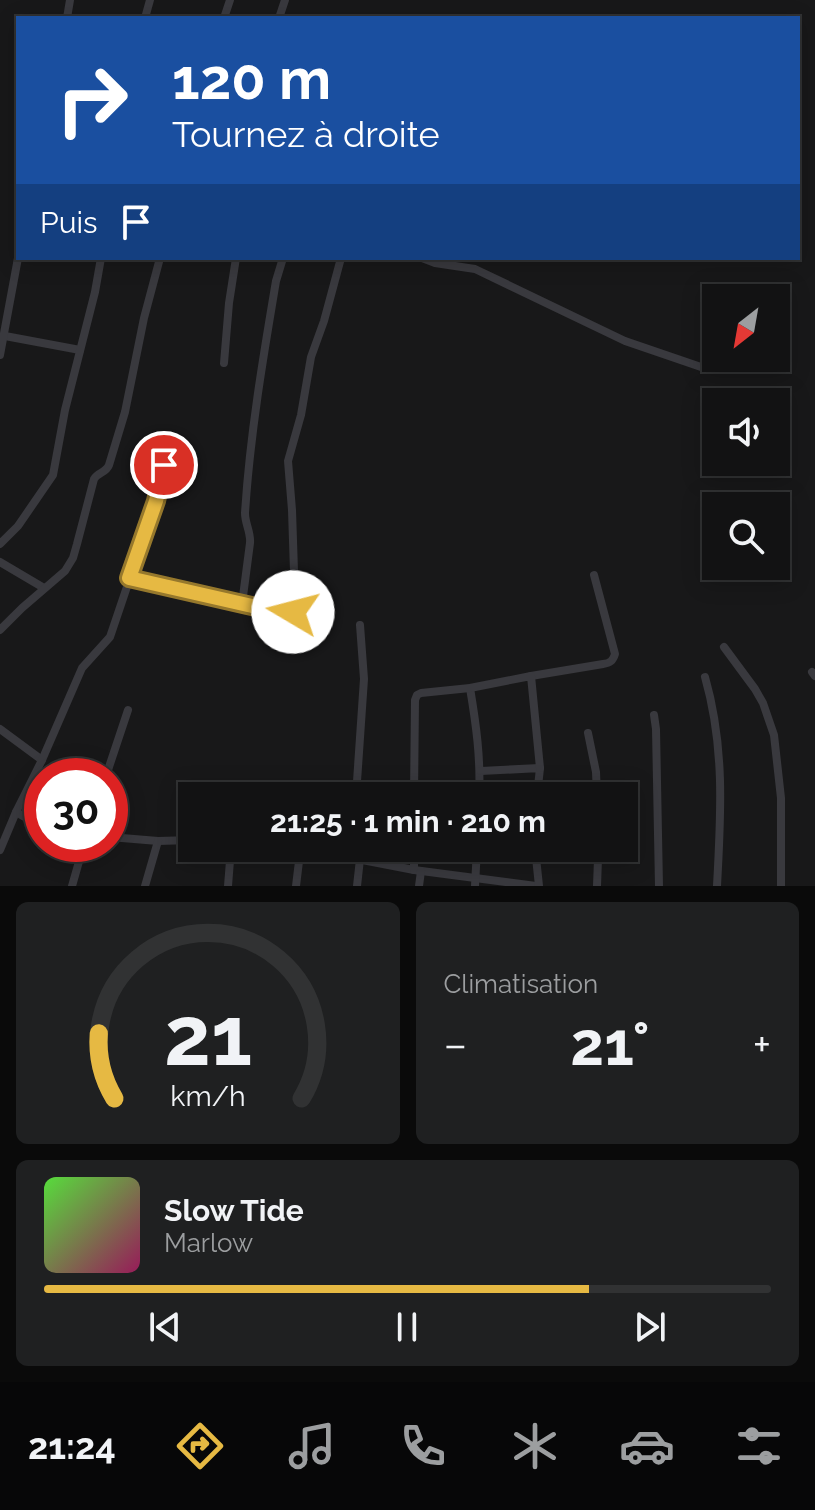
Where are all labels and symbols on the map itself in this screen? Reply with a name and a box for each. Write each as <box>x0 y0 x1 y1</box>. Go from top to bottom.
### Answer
north arrow <box>702 284 790 372</box>
pin <box>130 431 198 499</box>
position arrow <box>251 570 335 654</box>
speed limit sign: 30 <box>24 758 128 862</box>

